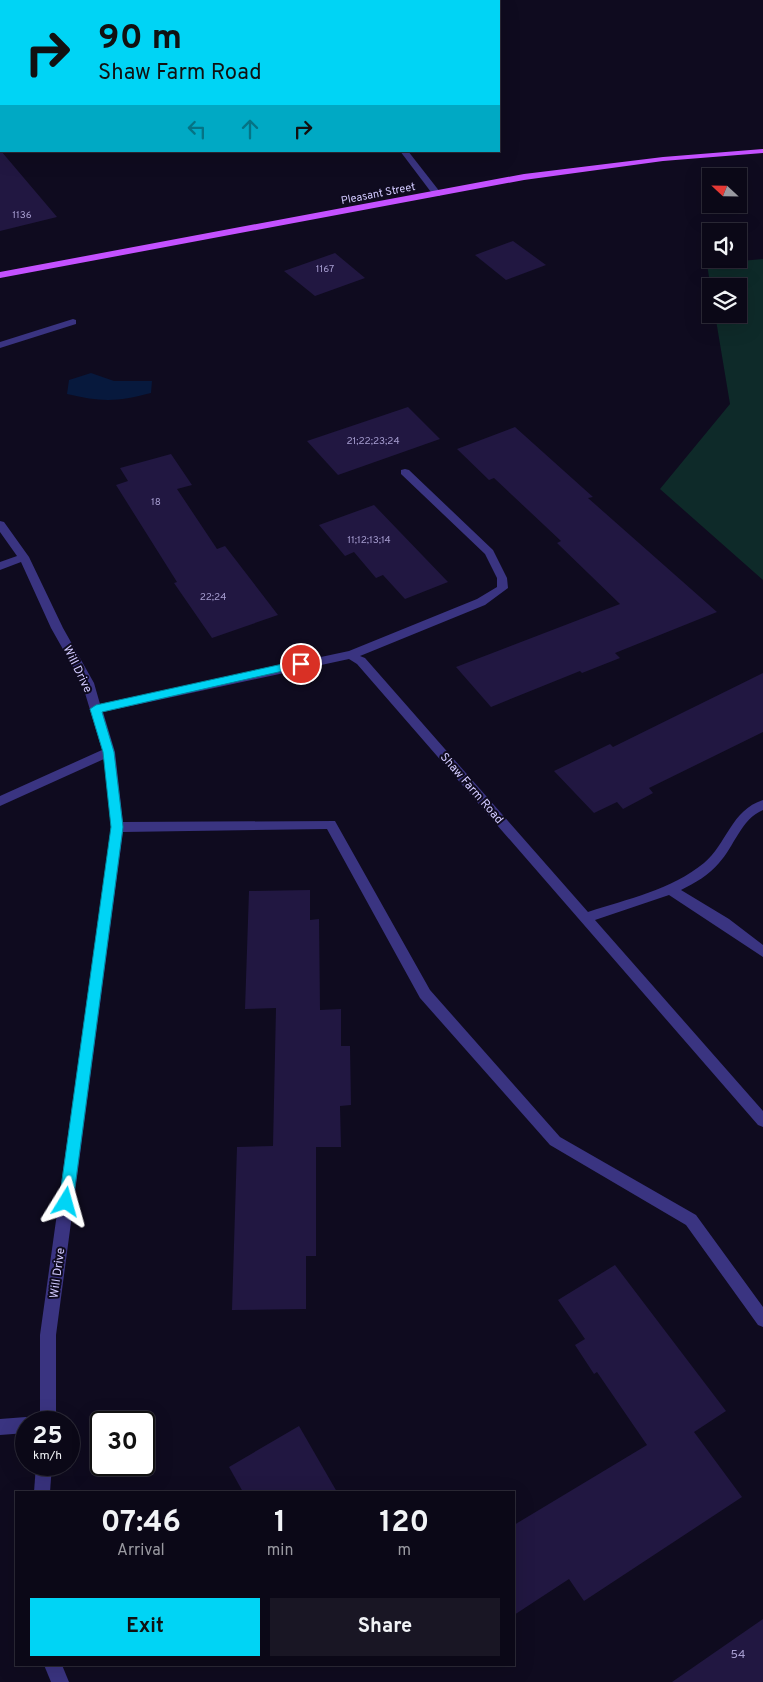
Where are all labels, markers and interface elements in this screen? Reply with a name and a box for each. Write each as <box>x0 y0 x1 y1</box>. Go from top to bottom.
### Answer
text: 90 m <box>98 17 182 61</box>
icon: right <box>15 20 80 85</box>
text: Shaw Farm Road <box>98 60 262 87</box>
icon: left <box>183 115 211 143</box>
icon: ahead <box>236 115 264 143</box>
icon: right <box>289 115 317 143</box>
north arrow <box>702 168 748 212</box>
map controls <box>702 168 747 323</box>
street label: Pleasant Street <box>340 180 417 208</box>
house number: 1136 <box>12 209 32 222</box>
button: sound <box>702 223 747 268</box>
house number: 1167 <box>316 263 334 276</box>
button: layers <box>702 278 747 323</box>
house number: 21;22;23;24 <box>346 435 400 448</box>
house number: 18 <box>151 496 161 509</box>
house number: 11;12;13;14 <box>347 534 391 547</box>
house number: 22;24 <box>200 591 226 604</box>
street label: Will Drive <box>59 643 95 696</box>
pin <box>280 643 322 685</box>
icon: arrive <box>287 650 315 678</box>
street label: Shaw Farm Road <box>436 750 507 828</box>
position arrow <box>39 1175 91 1227</box>
street label: Will Drive <box>47 1247 69 1299</box>
speed limit sign: 30 <box>90 1411 155 1476</box>
text: 25 <box>32 1421 63 1453</box>
text: km/h <box>33 1448 62 1464</box>
text: 07:46 <box>101 1505 181 1542</box>
text: 1 <box>274 1505 286 1542</box>
text: 120 <box>379 1505 429 1542</box>
text: Arrival <box>117 1541 165 1561</box>
text: min <box>267 1541 293 1561</box>
text: m <box>397 1541 411 1561</box>
button: Exit <box>30 1598 260 1656</box>
button: Share <box>270 1598 500 1656</box>
house number: 54 <box>730 1647 746 1663</box>

